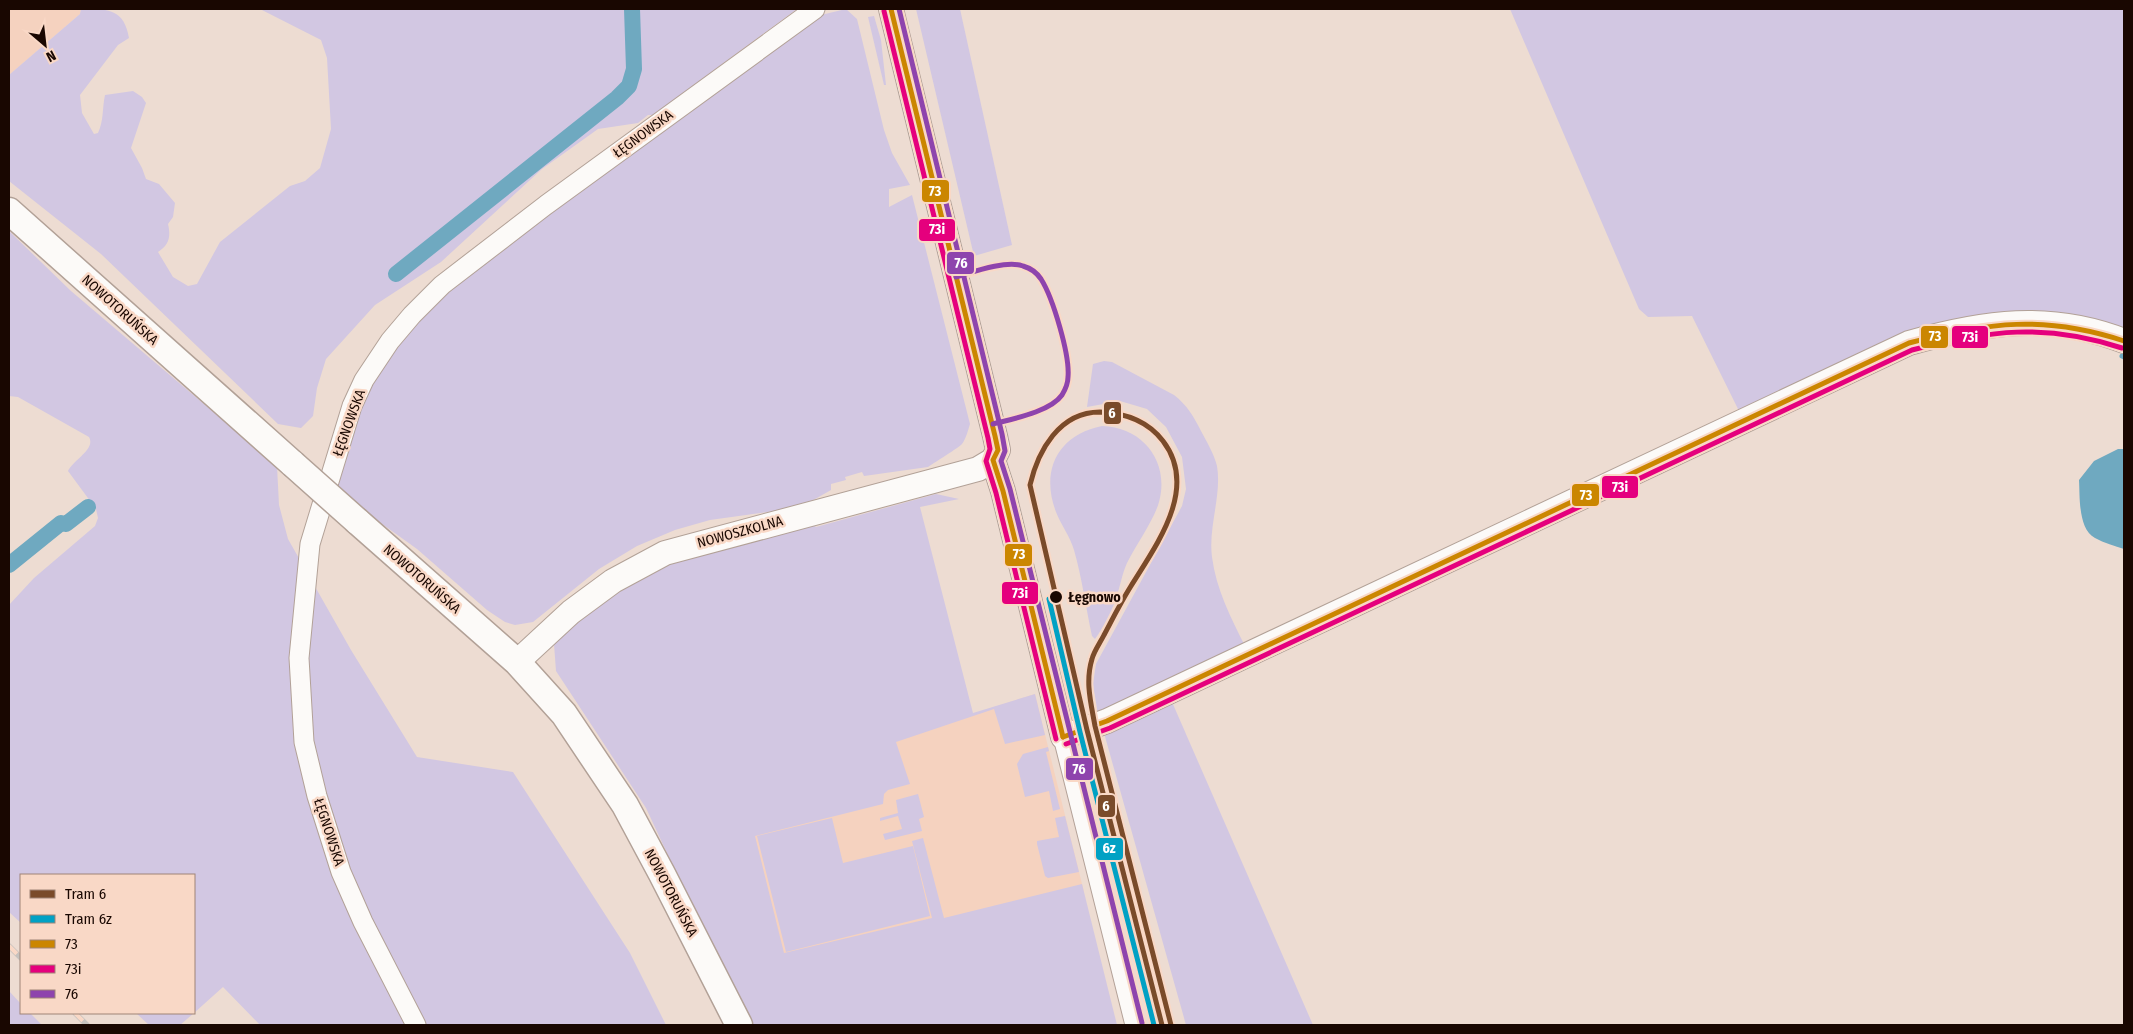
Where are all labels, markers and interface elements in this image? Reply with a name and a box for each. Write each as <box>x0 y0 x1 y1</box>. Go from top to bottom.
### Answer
north arrow <box>20 20 70 70</box>
text: N <box>43 47 59 66</box>
street label: ŁĘGNOWSKA <box>610 106 677 162</box>
line badge: 73 <box>921 179 950 203</box>
text: 73 <box>929 183 942 200</box>
line badge: 73i <box>918 218 956 242</box>
text: 73i <box>929 221 945 238</box>
line badge: 76 <box>946 251 975 275</box>
text: 76 <box>954 255 968 272</box>
street label: NOWOTORUŃSKA <box>78 271 163 349</box>
line badge: 73 <box>1920 325 1949 349</box>
line badge: 73i <box>1951 325 1989 349</box>
text: 73 <box>1929 328 1942 345</box>
text: 73i <box>1962 329 1978 346</box>
street label: ŁĘGNOWSKA <box>329 386 369 459</box>
line badge: 6 <box>1103 401 1122 425</box>
text: 6 <box>1108 405 1116 422</box>
line badge: 73i <box>1601 475 1639 499</box>
text: 73i <box>1612 479 1628 496</box>
line badge: 73 <box>1571 483 1600 507</box>
text: 73 <box>1580 487 1593 504</box>
street label: NOWOSZKOLNA <box>695 512 785 552</box>
street label: NOWOTORUŃSKA <box>380 540 465 618</box>
line badge: 73 <box>1004 543 1033 567</box>
text: 73 <box>1013 546 1026 563</box>
line badge: 73i <box>1001 581 1039 605</box>
text: 73i <box>1012 585 1028 602</box>
marker: Łęgnowo <box>1048 589 1064 605</box>
place label: Łęgnowo <box>1068 589 1121 606</box>
line badge: 76 <box>1065 757 1094 781</box>
text: 76 <box>1072 761 1086 778</box>
line badge: 6 <box>1097 794 1116 818</box>
street label: ŁĘGNOWSKA <box>310 796 348 869</box>
text: 6 <box>1102 798 1110 815</box>
line badge: 6z <box>1095 837 1124 861</box>
text: 6z <box>1102 840 1116 857</box>
street label: NOWOTORUŃSKA <box>641 846 702 940</box>
legend <box>20 874 195 1014</box>
text: Tram 6 <box>65 885 106 903</box>
text: Tram 6z <box>65 910 112 928</box>
text: 73 <box>65 935 78 953</box>
text: 73i <box>65 960 82 978</box>
text: 76 <box>65 985 78 1003</box>

